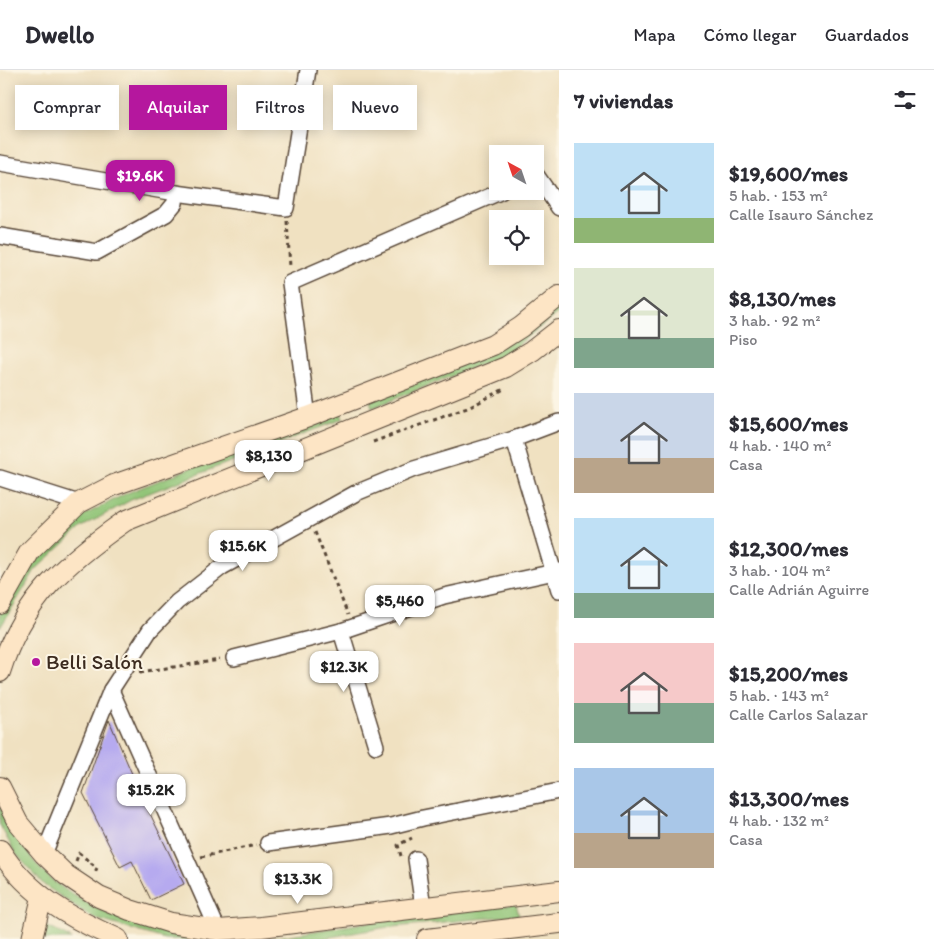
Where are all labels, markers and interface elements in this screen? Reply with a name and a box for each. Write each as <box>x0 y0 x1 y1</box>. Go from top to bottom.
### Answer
text: Dwello <box>25 20 94 49</box>
text: Mapa <box>634 24 675 46</box>
text: Cómo llegar <box>703 24 797 46</box>
text: Guardados <box>825 24 909 46</box>
chip: Comprar <box>15 85 119 130</box>
chip: Alquilar <box>129 85 227 130</box>
chip: Filtros <box>237 85 323 130</box>
chip: Nuevo <box>333 85 417 130</box>
icon: filters <box>891 86 919 114</box>
text: 7 viviendas <box>574 88 673 113</box>
north arrow <box>489 145 544 200</box>
map controls <box>489 145 544 265</box>
pin: $19.6K <box>99 160 181 202</box>
text: $19,600/mes <box>729 161 848 186</box>
icon: home <box>614 163 674 223</box>
text: $19.6K <box>117 166 163 185</box>
text: 5 hab. · 153 m² <box>729 186 828 205</box>
text: Calle Isauro Sánchez <box>729 205 873 224</box>
button: locate <box>489 210 544 265</box>
text: $8,130/mes <box>729 286 836 311</box>
icon: home <box>614 288 674 348</box>
text: 3 hab. · 92 m² <box>729 311 820 330</box>
text: Piso <box>729 330 757 349</box>
text: $15,600/mes <box>729 411 848 436</box>
icon: home <box>614 413 674 473</box>
text: 4 hab. · 140 m² <box>729 436 831 455</box>
pin: $8,130 <box>228 440 310 482</box>
text: $8,130 <box>246 446 292 465</box>
text: Casa <box>729 455 763 474</box>
pin: $15.6K <box>202 530 284 572</box>
text: $15.6K <box>220 536 266 555</box>
text: $12,300/mes <box>729 536 849 561</box>
icon: home <box>614 538 674 598</box>
text: 3 hab. · 104 m² <box>729 561 831 580</box>
text: Calle Adrián Aguirre <box>729 580 869 599</box>
pin: $5,460 <box>359 584 441 627</box>
text: $5,460 <box>376 591 424 610</box>
place label: Belli Salón <box>46 649 143 674</box>
pin: $12.3K <box>303 650 385 693</box>
marker: Belli Salón <box>30 656 42 668</box>
text: $12.3K <box>321 657 367 676</box>
text: $15,200/mes <box>729 661 848 686</box>
icon: home <box>614 663 674 723</box>
text: 5 hab. · 143 m² <box>729 686 829 705</box>
text: Calle Carlos Salazar <box>729 705 868 724</box>
pin: $15.2K <box>110 774 192 816</box>
text: $15.2K <box>128 780 174 799</box>
text: $13,300/mes <box>729 786 849 811</box>
icon: home <box>614 788 674 848</box>
text: 4 hab. · 132 m² <box>729 811 829 830</box>
text: Casa <box>729 830 763 849</box>
pin: $13.3K <box>257 862 339 905</box>
text: $13.3K <box>274 869 322 888</box>

